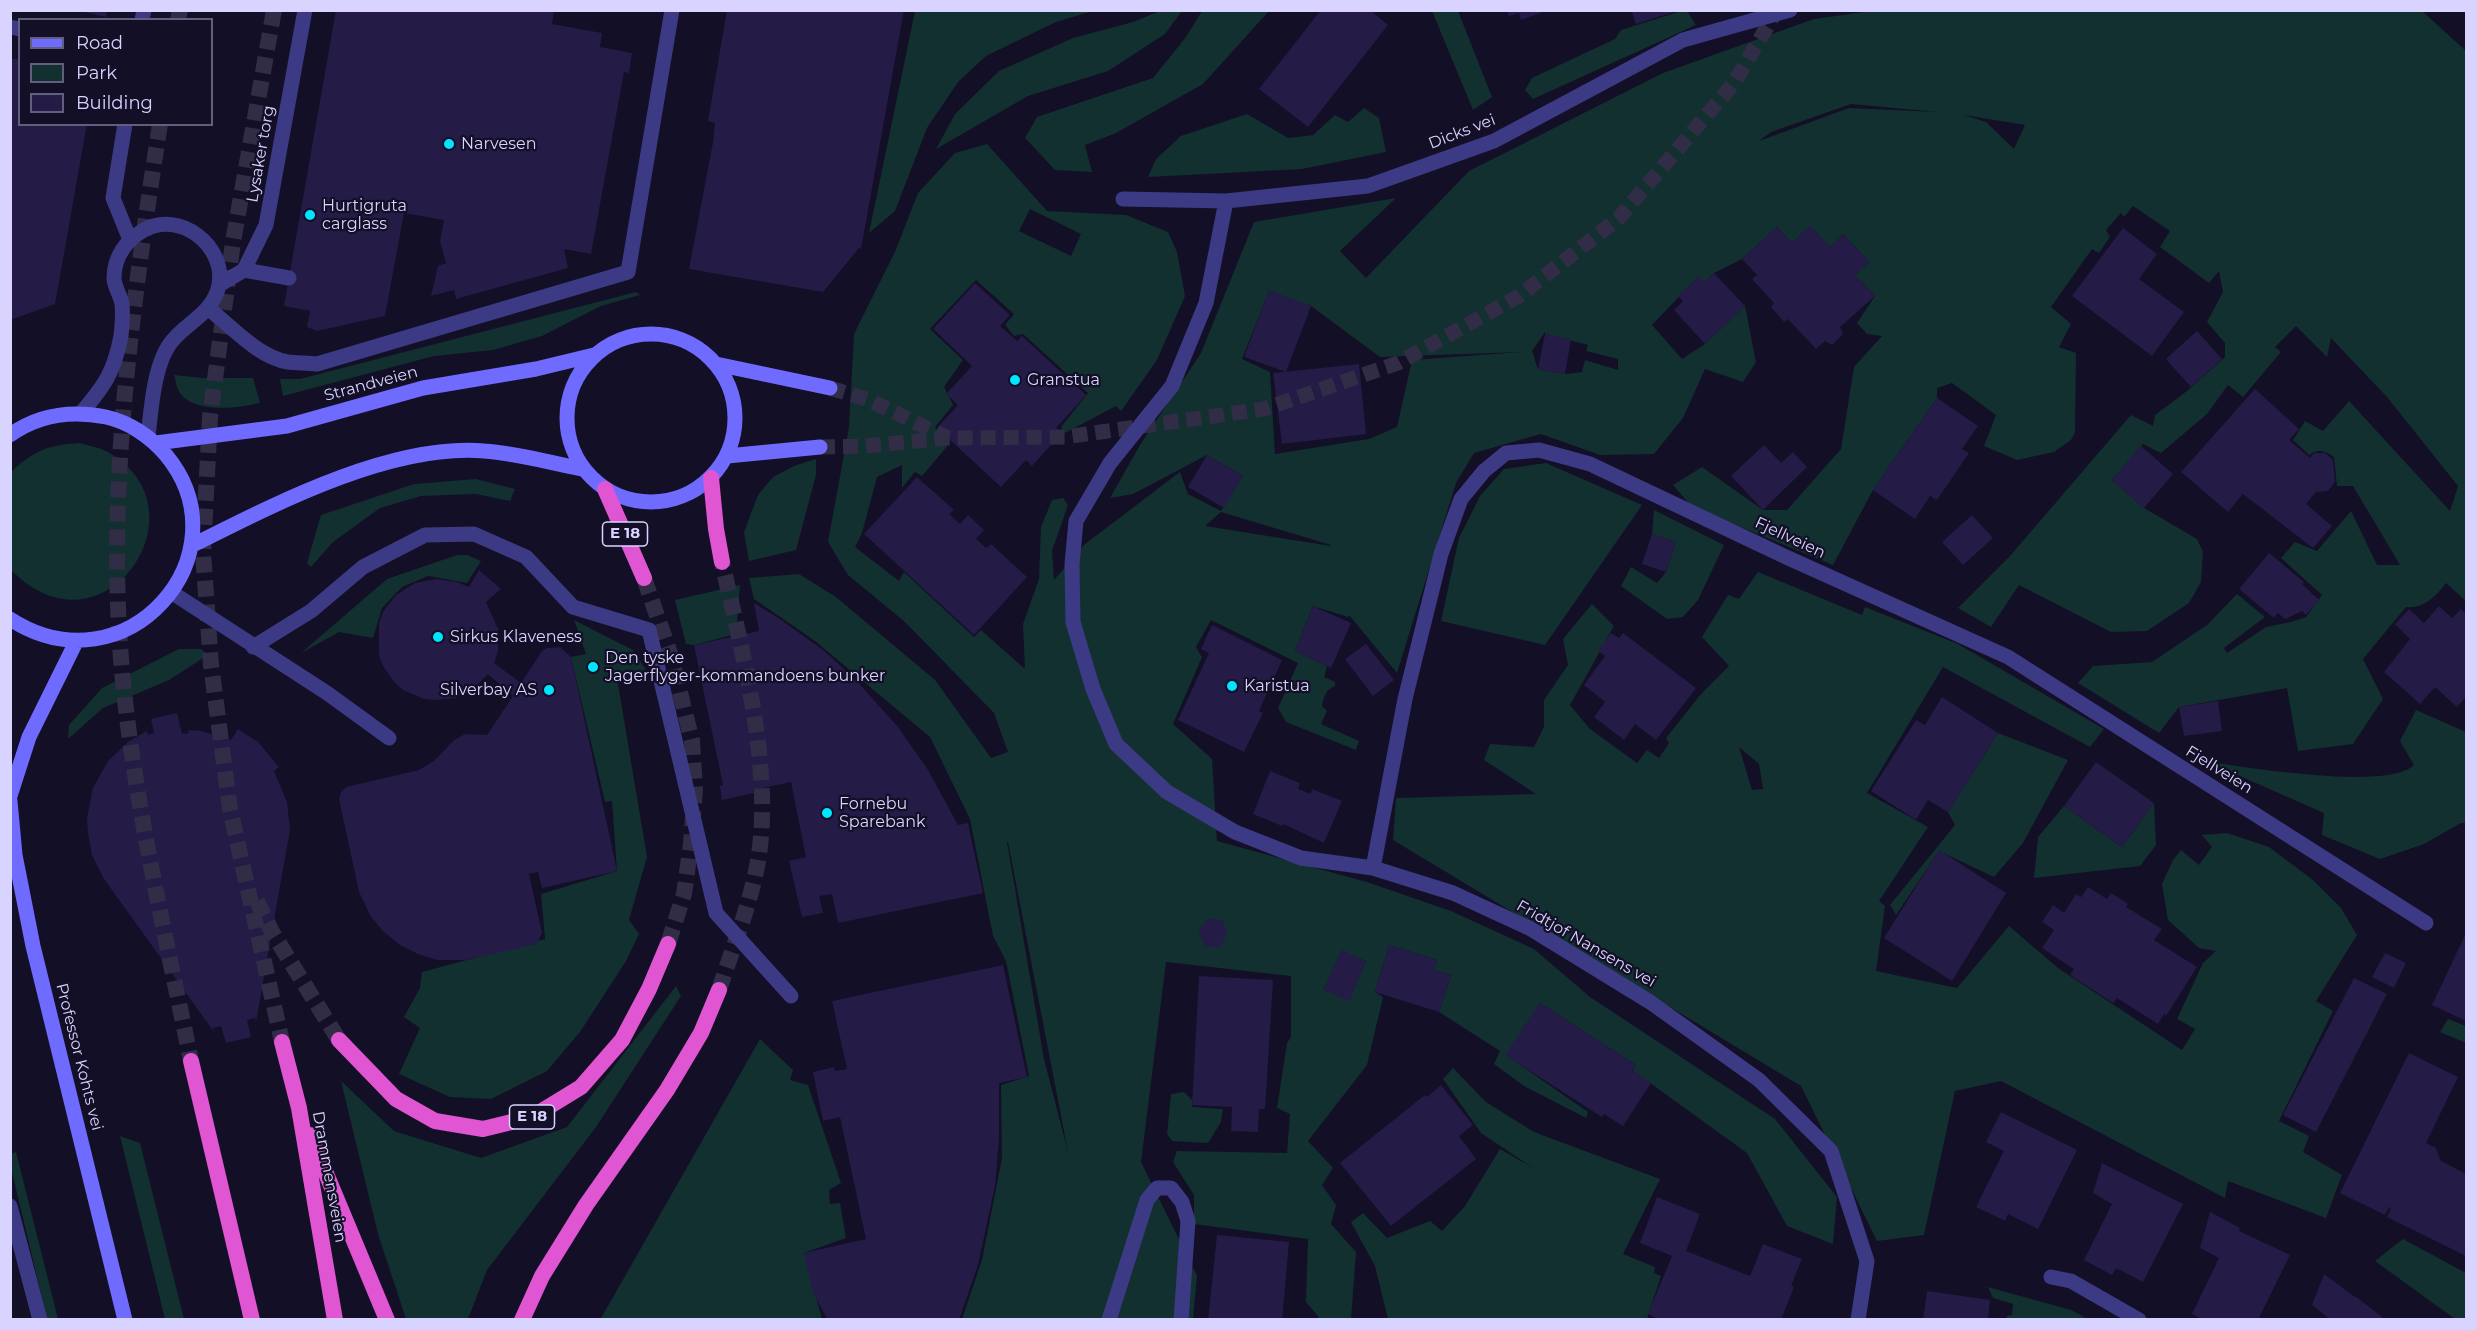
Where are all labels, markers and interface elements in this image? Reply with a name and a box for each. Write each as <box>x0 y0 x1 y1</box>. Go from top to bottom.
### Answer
legend <box>18 18 213 126</box>
text: Road <box>76 32 123 54</box>
text: Park <box>76 62 117 84</box>
text: Building <box>76 92 153 114</box>
street label: Lysaker torg <box>243 104 279 204</box>
street label: Dicks vei <box>1426 110 1498 154</box>
place label: Narvesen <box>461 134 536 154</box>
marker: Narvesen <box>442 137 456 151</box>
place label: Hurtigruta carglass <box>322 196 407 234</box>
marker: Hurtigruta carglass <box>303 208 317 222</box>
street label: Strandveien <box>322 362 420 406</box>
place label: Granstua <box>1027 370 1100 390</box>
marker: Granstua <box>1008 373 1022 387</box>
street label: Fjellveien <box>1752 513 1828 563</box>
road number: E 18 <box>602 522 648 546</box>
place label: Sirkus Klaveness <box>450 627 582 647</box>
marker: Sirkus Klaveness <box>431 630 445 644</box>
place label: Den tyske Jagerflyger-kommandoens bunker <box>605 648 885 686</box>
marker: Den tyske Jagerflyger-kommandoens bunker <box>586 660 600 674</box>
place label: Karistua <box>1244 676 1310 696</box>
marker: Karistua <box>1225 679 1239 693</box>
place label: Silverbay AS <box>440 680 537 700</box>
marker: Silverbay AS <box>542 683 556 697</box>
street label: Fjellveien <box>2182 742 2256 798</box>
place label: Fornebu Sparebank <box>839 794 926 832</box>
marker: Fornebu Sparebank <box>820 806 834 820</box>
street label: Fridtjof Nansens vei <box>1513 896 1659 992</box>
street label: Professor Kohts vei <box>51 981 107 1133</box>
road number: E 18 <box>510 1105 554 1129</box>
street label: Drammensveien <box>308 1110 350 1244</box>

